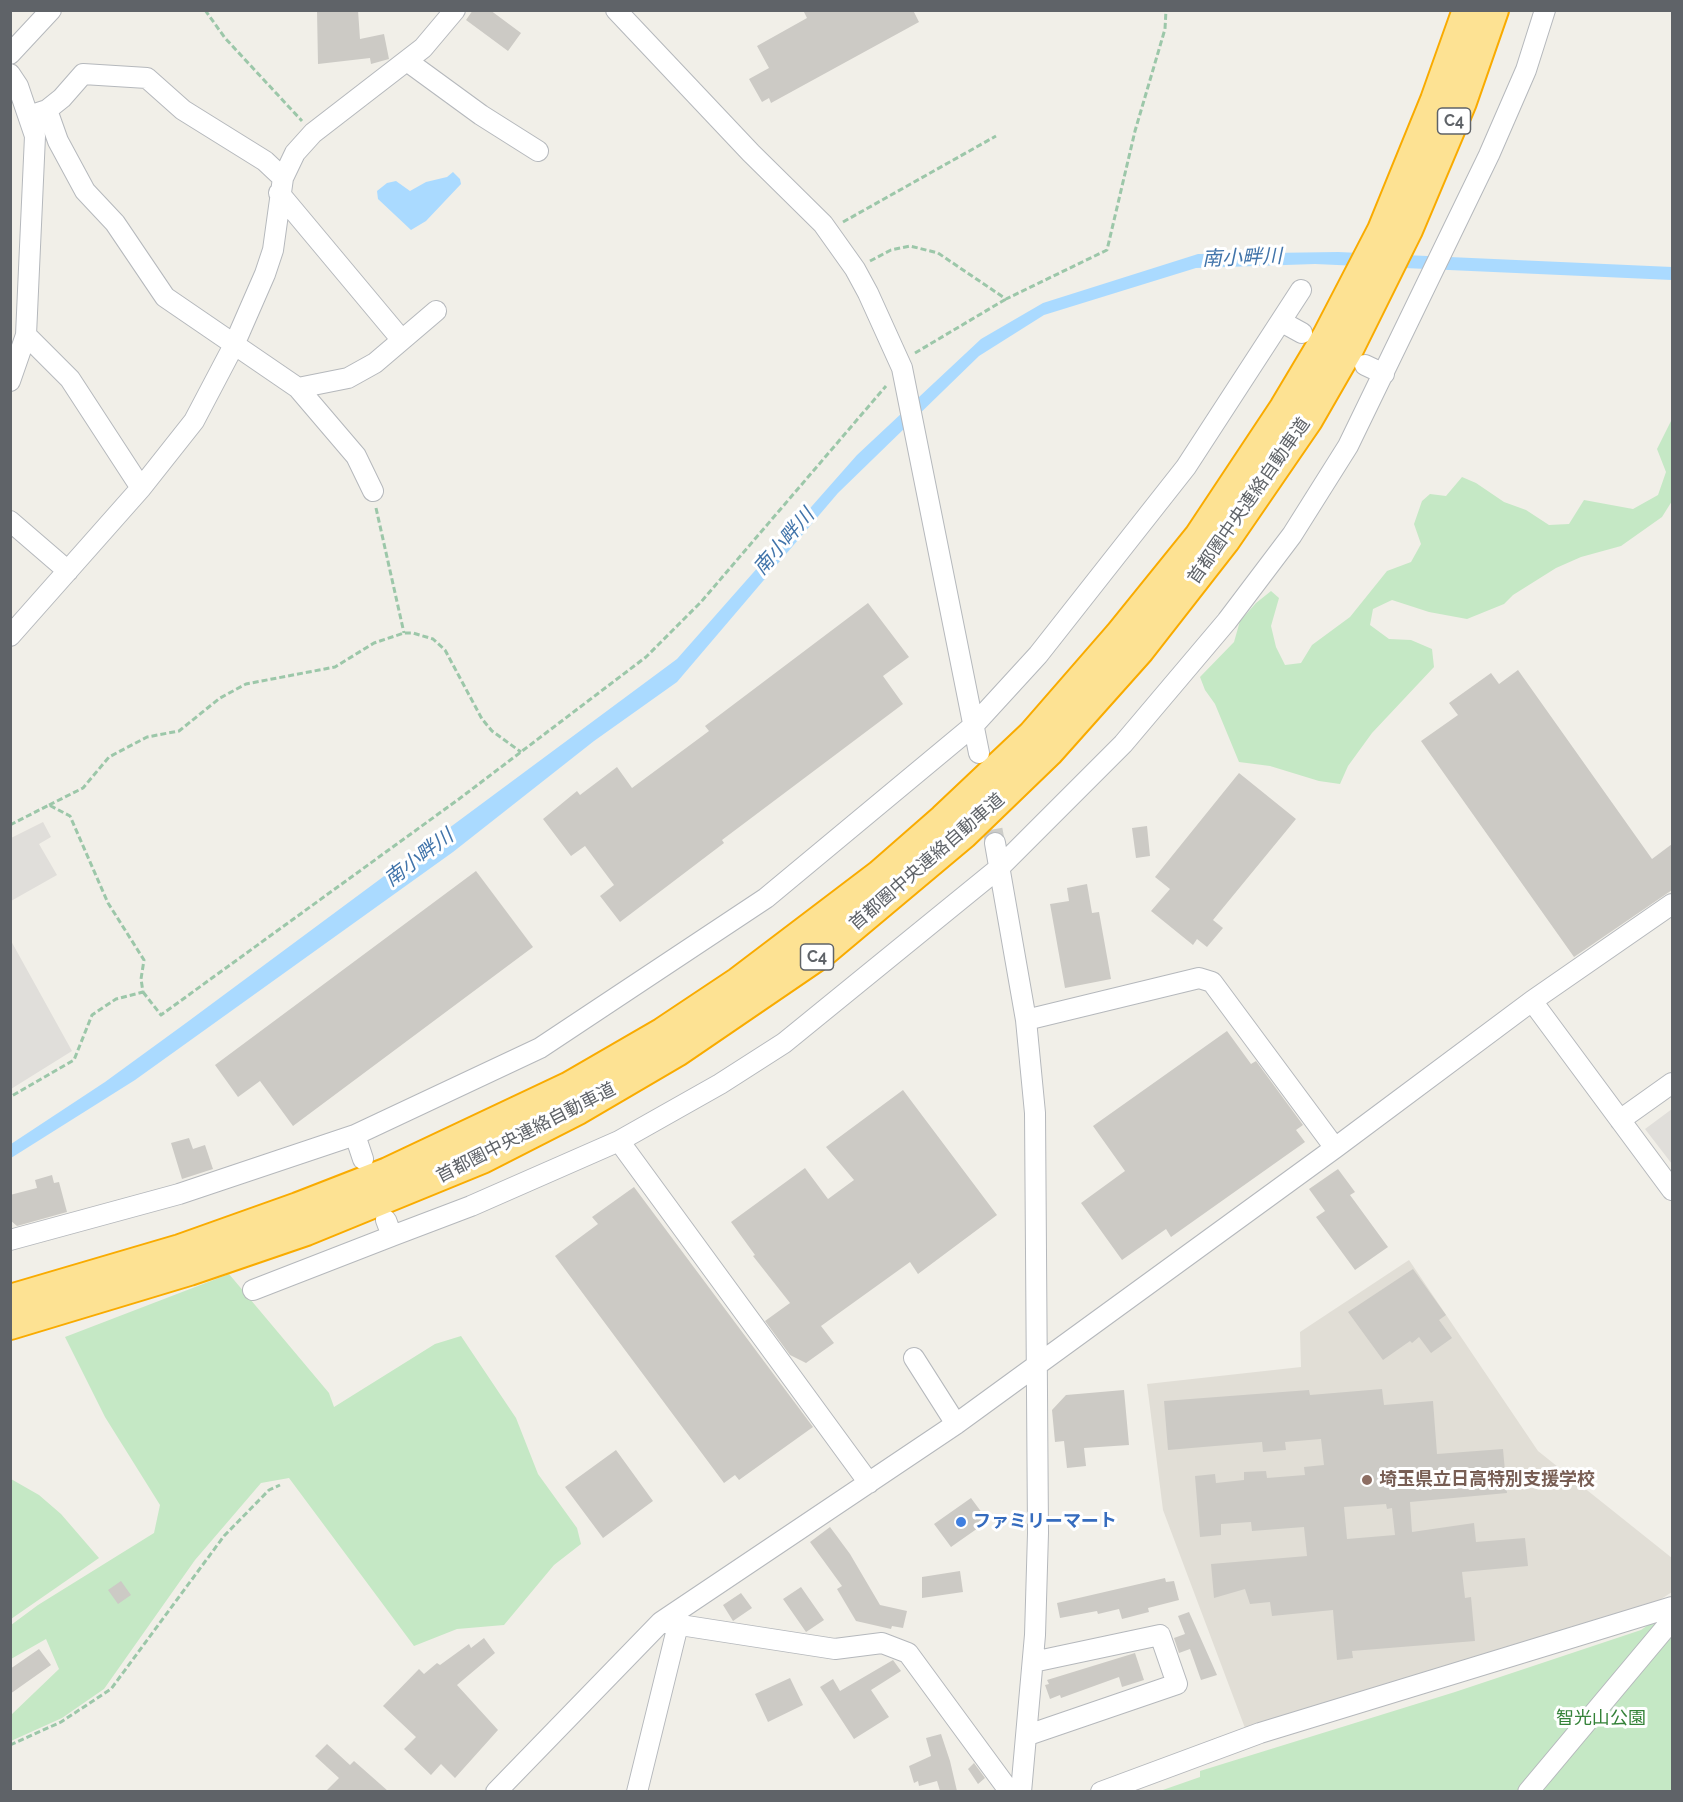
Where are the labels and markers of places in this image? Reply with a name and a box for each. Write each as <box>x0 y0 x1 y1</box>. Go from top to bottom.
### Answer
place label: 埼玉県立日高特別支援学校 <box>1379 1469 1595 1491</box>
marker: 埼玉県立日高特別支援学校 <box>1360 1473 1374 1487</box>
place label: ファミリーマート <box>973 1511 1117 1533</box>
marker: ファミリーマート <box>954 1515 968 1529</box>

